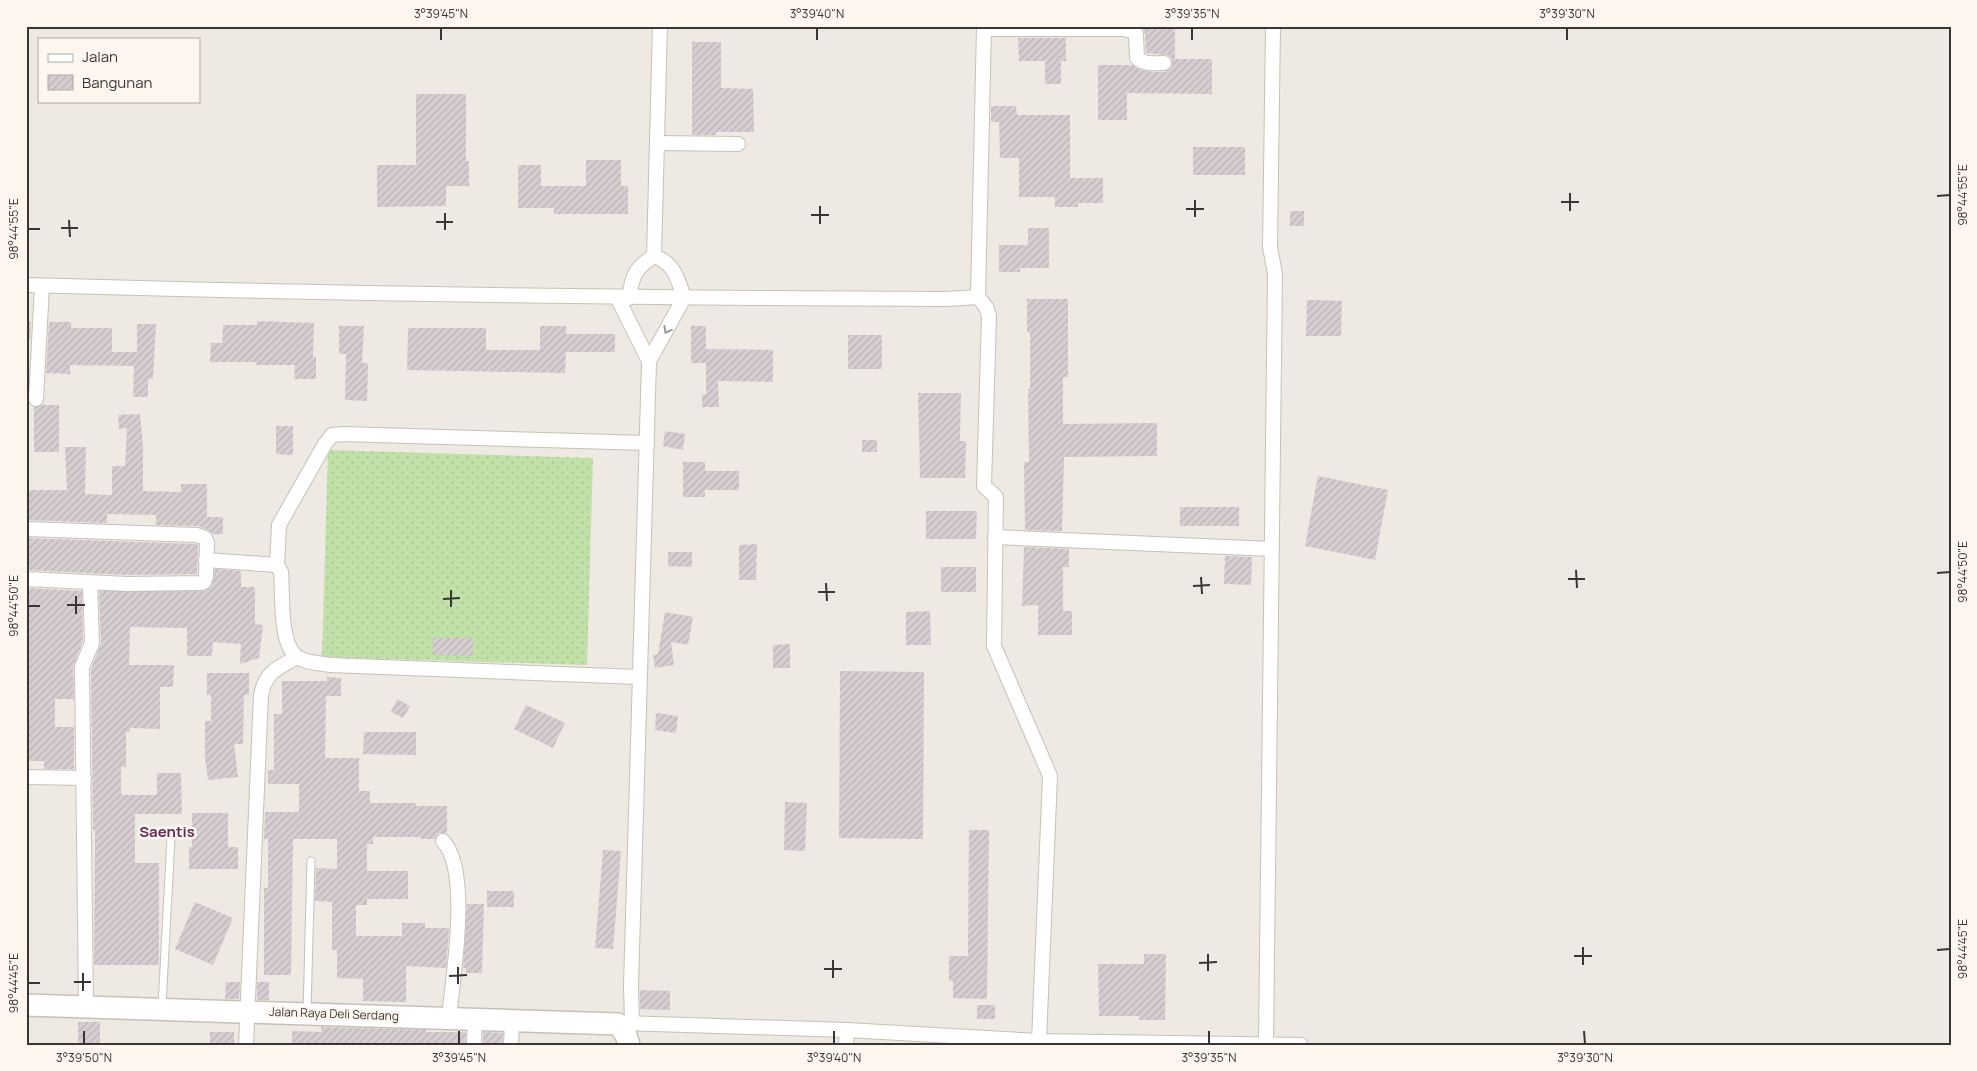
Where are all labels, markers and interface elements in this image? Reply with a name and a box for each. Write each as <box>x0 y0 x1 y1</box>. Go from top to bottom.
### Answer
text: 3°39'45"N <box>414 5 468 22</box>
text: 3°39'40"N <box>790 5 844 22</box>
text: 3°39'35"N <box>1164 5 1220 22</box>
text: 3°39'30"N <box>1539 5 1595 22</box>
legend <box>38 38 200 102</box>
text: Jalan <box>82 46 118 67</box>
text: Bangunan <box>82 72 152 93</box>
text: 98°44'55"E <box>1954 164 1971 226</box>
text: 98°44'55"E <box>5 198 22 260</box>
one-way arrow <box>663 324 673 333</box>
text: 98°44'50"E <box>1954 541 1971 603</box>
text: 98°44'50"E <box>5 575 22 637</box>
district label: Saentis <box>139 821 195 842</box>
text: 98°44'45"E <box>1954 919 1971 979</box>
text: 98°44'45"E <box>5 953 22 1013</box>
street label: Jalan Raya Deli Serdang <box>269 1003 399 1024</box>
text: 3°39'50"N <box>56 1049 112 1066</box>
text: 3°39'45"N <box>432 1049 486 1066</box>
text: 3°39'40"N <box>807 1049 861 1066</box>
text: 3°39'35"N <box>1181 1049 1237 1066</box>
text: 3°39'30"N <box>1557 1049 1613 1066</box>

